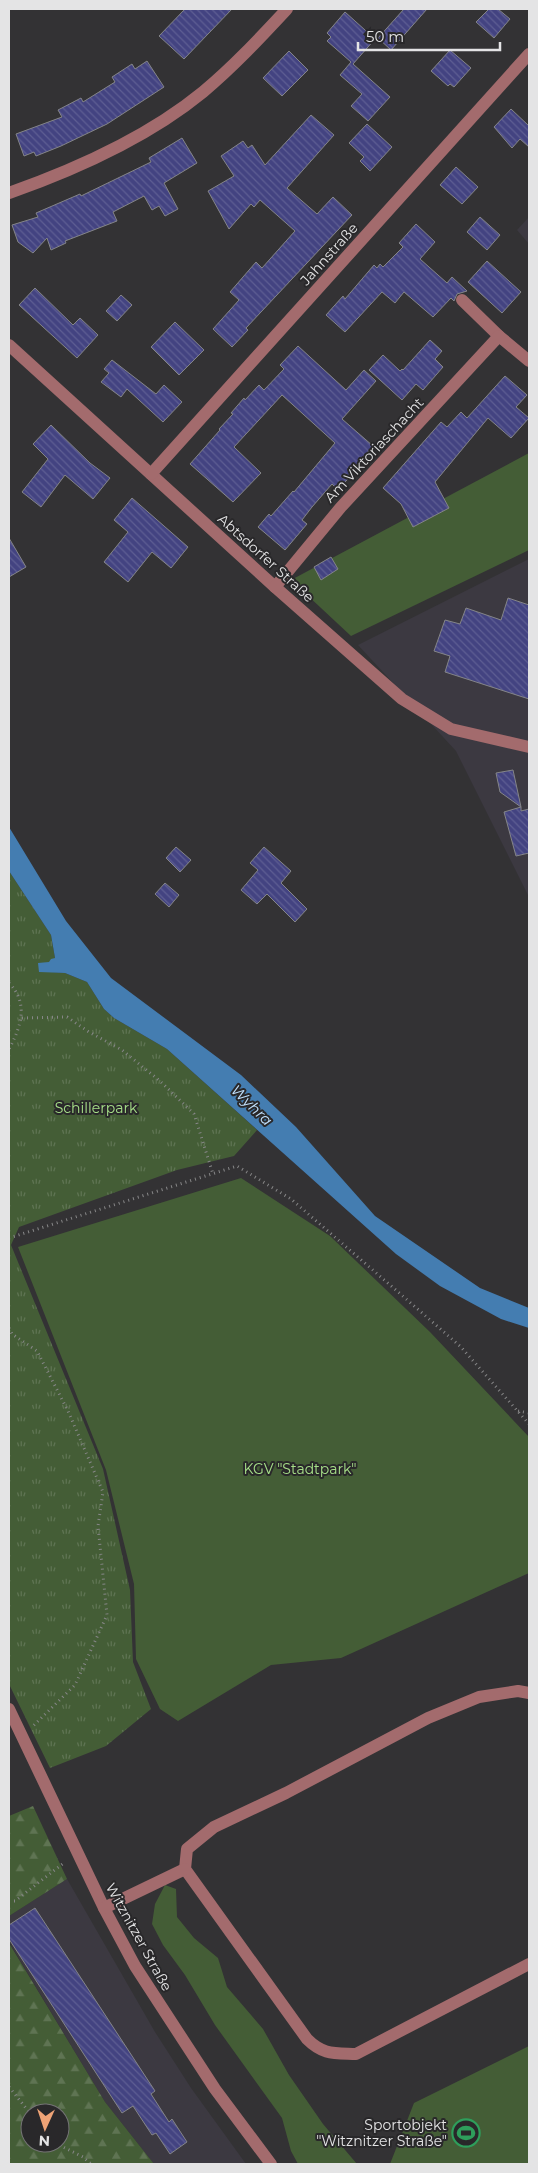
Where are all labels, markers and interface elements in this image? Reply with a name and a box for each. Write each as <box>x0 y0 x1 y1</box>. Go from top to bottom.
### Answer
scale bar <box>358 20 500 52</box>
text: 50 m <box>366 27 404 46</box>
street label: Jahnstraße <box>296 219 362 290</box>
street label: Am Viktoriaschacht <box>321 393 428 506</box>
street label: Abtsdorfer Straße <box>214 510 318 606</box>
water label: Wyhra <box>227 1081 277 1129</box>
park label: Schillerpark <box>55 1099 138 1117</box>
park label: KGV "Stadtpark" <box>243 1460 357 1478</box>
street label: Witznitzer Straße <box>102 1880 176 1994</box>
north arrow <box>20 2103 70 2153</box>
place label: Sportobjekt "Witznitzer Straße" <box>316 2116 447 2150</box>
sports icon: Sportobjekt "Witznitzer Straße" <box>451 2118 481 2148</box>
text: N <box>38 2132 50 2150</box>

